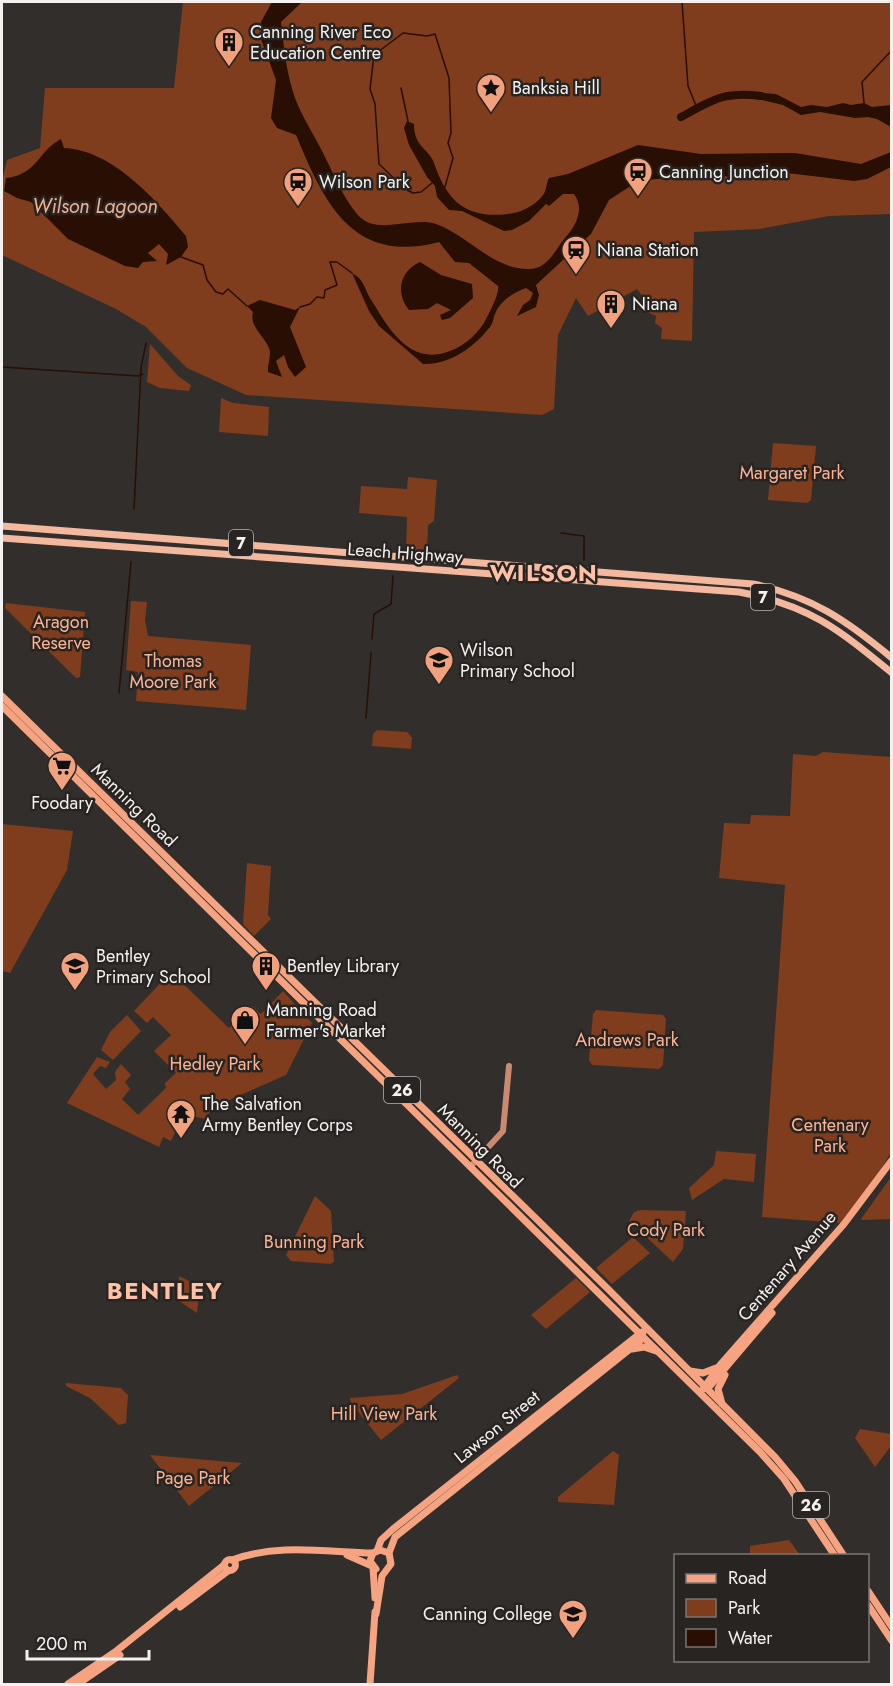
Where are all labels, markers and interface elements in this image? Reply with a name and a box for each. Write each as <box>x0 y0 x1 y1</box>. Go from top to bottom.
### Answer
place label: Canning River Eco Education Centre <box>250 19 391 66</box>
building icon: Canning River Eco Education Centre <box>213 26 245 68</box>
place icon: Banksia Hill <box>475 72 507 114</box>
place label: Banksia Hill <box>512 75 600 101</box>
station icon: Canning Junction <box>622 156 654 198</box>
place label: Canning Junction <box>659 159 789 185</box>
station icon: Wilson Park <box>282 166 314 208</box>
place label: Wilson Park <box>319 169 410 195</box>
water label: Wilson Lagoon <box>32 192 158 221</box>
station icon: Niana Station <box>560 234 592 276</box>
place label: Niana Station <box>597 237 699 263</box>
building icon: Niana <box>595 288 627 330</box>
place label: Niana <box>632 291 677 317</box>
park label: Margaret Park <box>739 460 845 486</box>
road number: 7 <box>229 530 253 556</box>
street label: Leach Highway <box>347 536 464 570</box>
district label: WILSON <box>490 555 598 590</box>
road number: 7 <box>751 584 775 610</box>
park label: Aragon Reserve <box>31 609 91 656</box>
place label: Wilson Primary School <box>460 637 575 684</box>
school or university icon: Wilson Primary School <box>423 644 455 686</box>
park label: Thomas Moore Park <box>130 648 217 695</box>
supermarket icon: Foodary <box>46 750 78 792</box>
street label: Manning Road <box>85 757 183 853</box>
place label: Foodary <box>31 790 93 816</box>
place label: Bentley Primary School <box>96 943 211 990</box>
school or university icon: Bentley Primary School <box>59 950 91 992</box>
building icon: Bentley Library <box>250 950 282 992</box>
place label: Bentley Library <box>287 953 399 979</box>
place label: Manning Road Farmer's Market <box>266 997 386 1044</box>
shop icon: Manning Road Farmer's Market <box>229 1004 261 1046</box>
park label: Andrews Park <box>575 1027 679 1053</box>
park label: Hedley Park <box>170 1051 261 1077</box>
road number: 26 <box>384 1077 420 1103</box>
place label: The Salvation Army Bentley Corps <box>202 1091 353 1138</box>
temple icon: The Salvation Army Bentley Corps <box>165 1098 197 1140</box>
street label: Manning Road <box>432 1098 528 1194</box>
park label: Centenary Park <box>791 1112 869 1159</box>
street label: Centenary Avenue <box>732 1205 842 1327</box>
park label: Cody Park <box>627 1217 705 1243</box>
park label: Bunning Park <box>264 1229 364 1255</box>
district label: BENTLEY <box>107 1273 223 1308</box>
street label: Lawson Street <box>448 1384 546 1470</box>
park label: Hill View Park <box>331 1401 437 1427</box>
park label: Page Park <box>156 1465 231 1491</box>
road number: 26 <box>793 1492 829 1518</box>
legend <box>674 1554 869 1662</box>
text: Road <box>728 1565 767 1591</box>
text: Park <box>728 1595 760 1621</box>
school or university icon: Canning College <box>557 1598 589 1640</box>
place label: Canning College <box>423 1601 552 1627</box>
scale bar <box>27 1623 148 1661</box>
text: Water <box>728 1625 773 1651</box>
text: 200 m <box>36 1631 87 1657</box>

